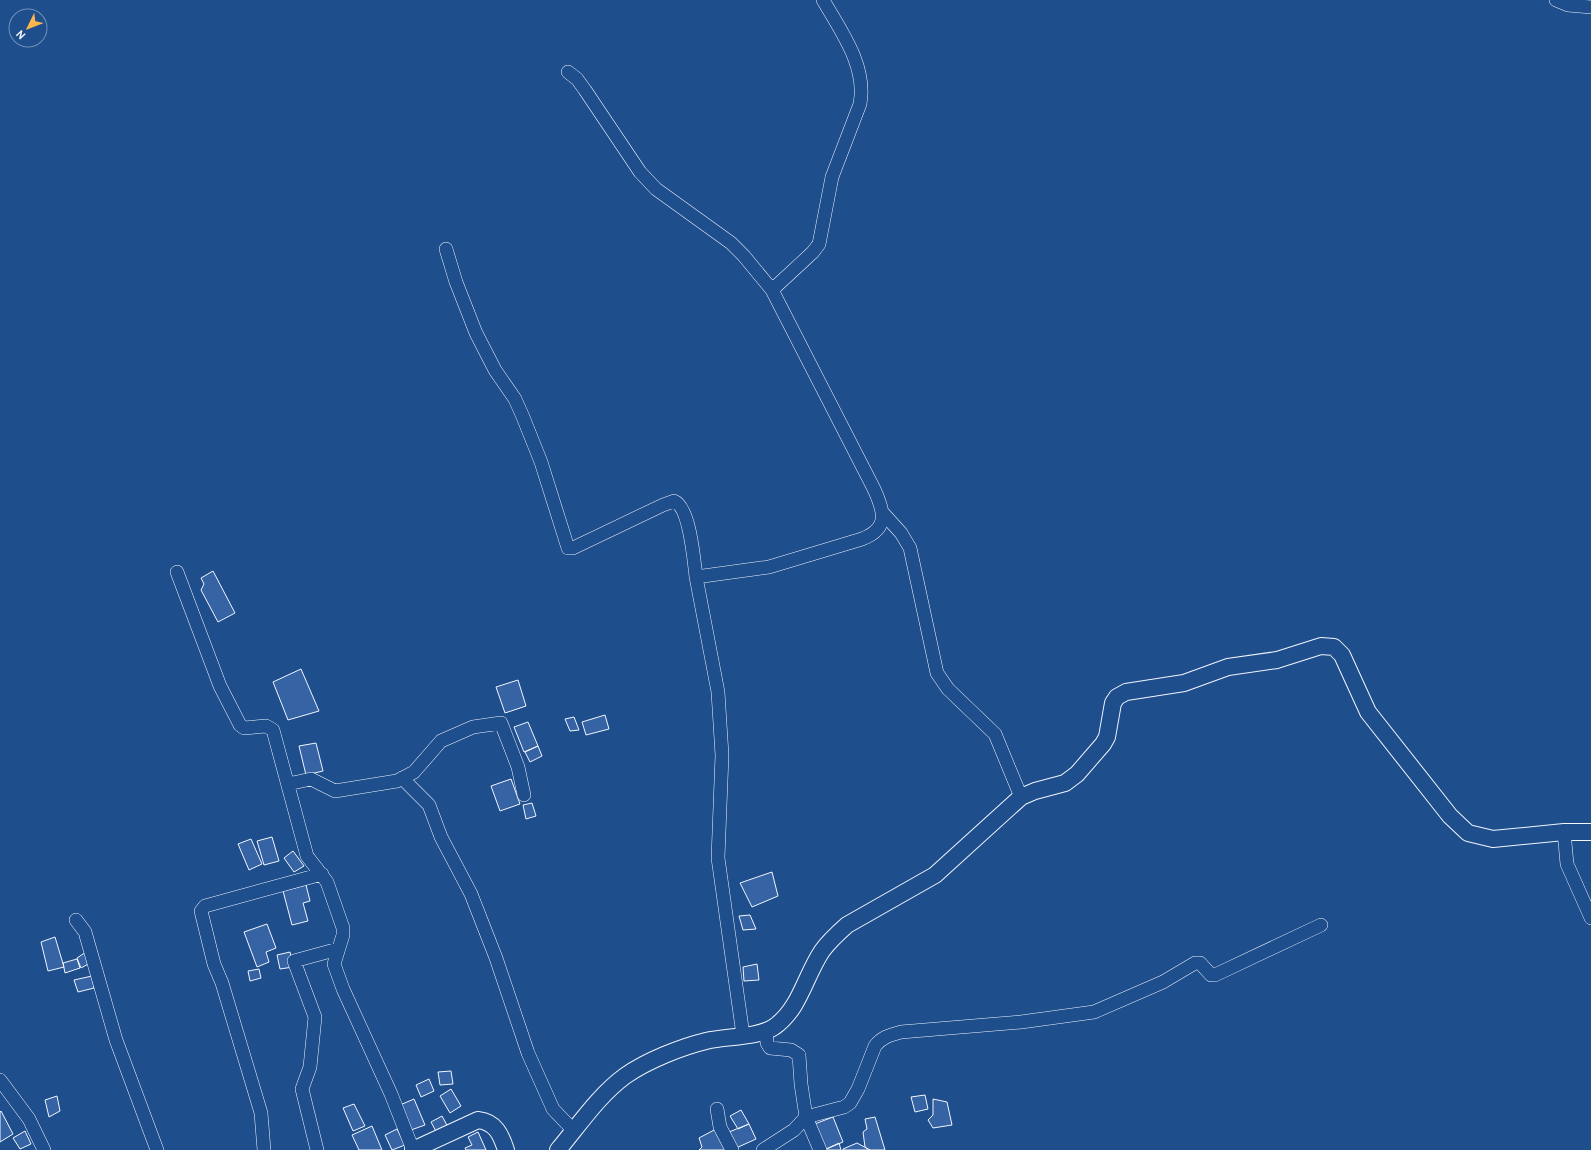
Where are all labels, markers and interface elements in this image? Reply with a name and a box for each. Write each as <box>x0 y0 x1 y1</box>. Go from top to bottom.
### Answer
north arrow <box>8 8 48 48</box>
text: N <box>14 26 29 42</box>

